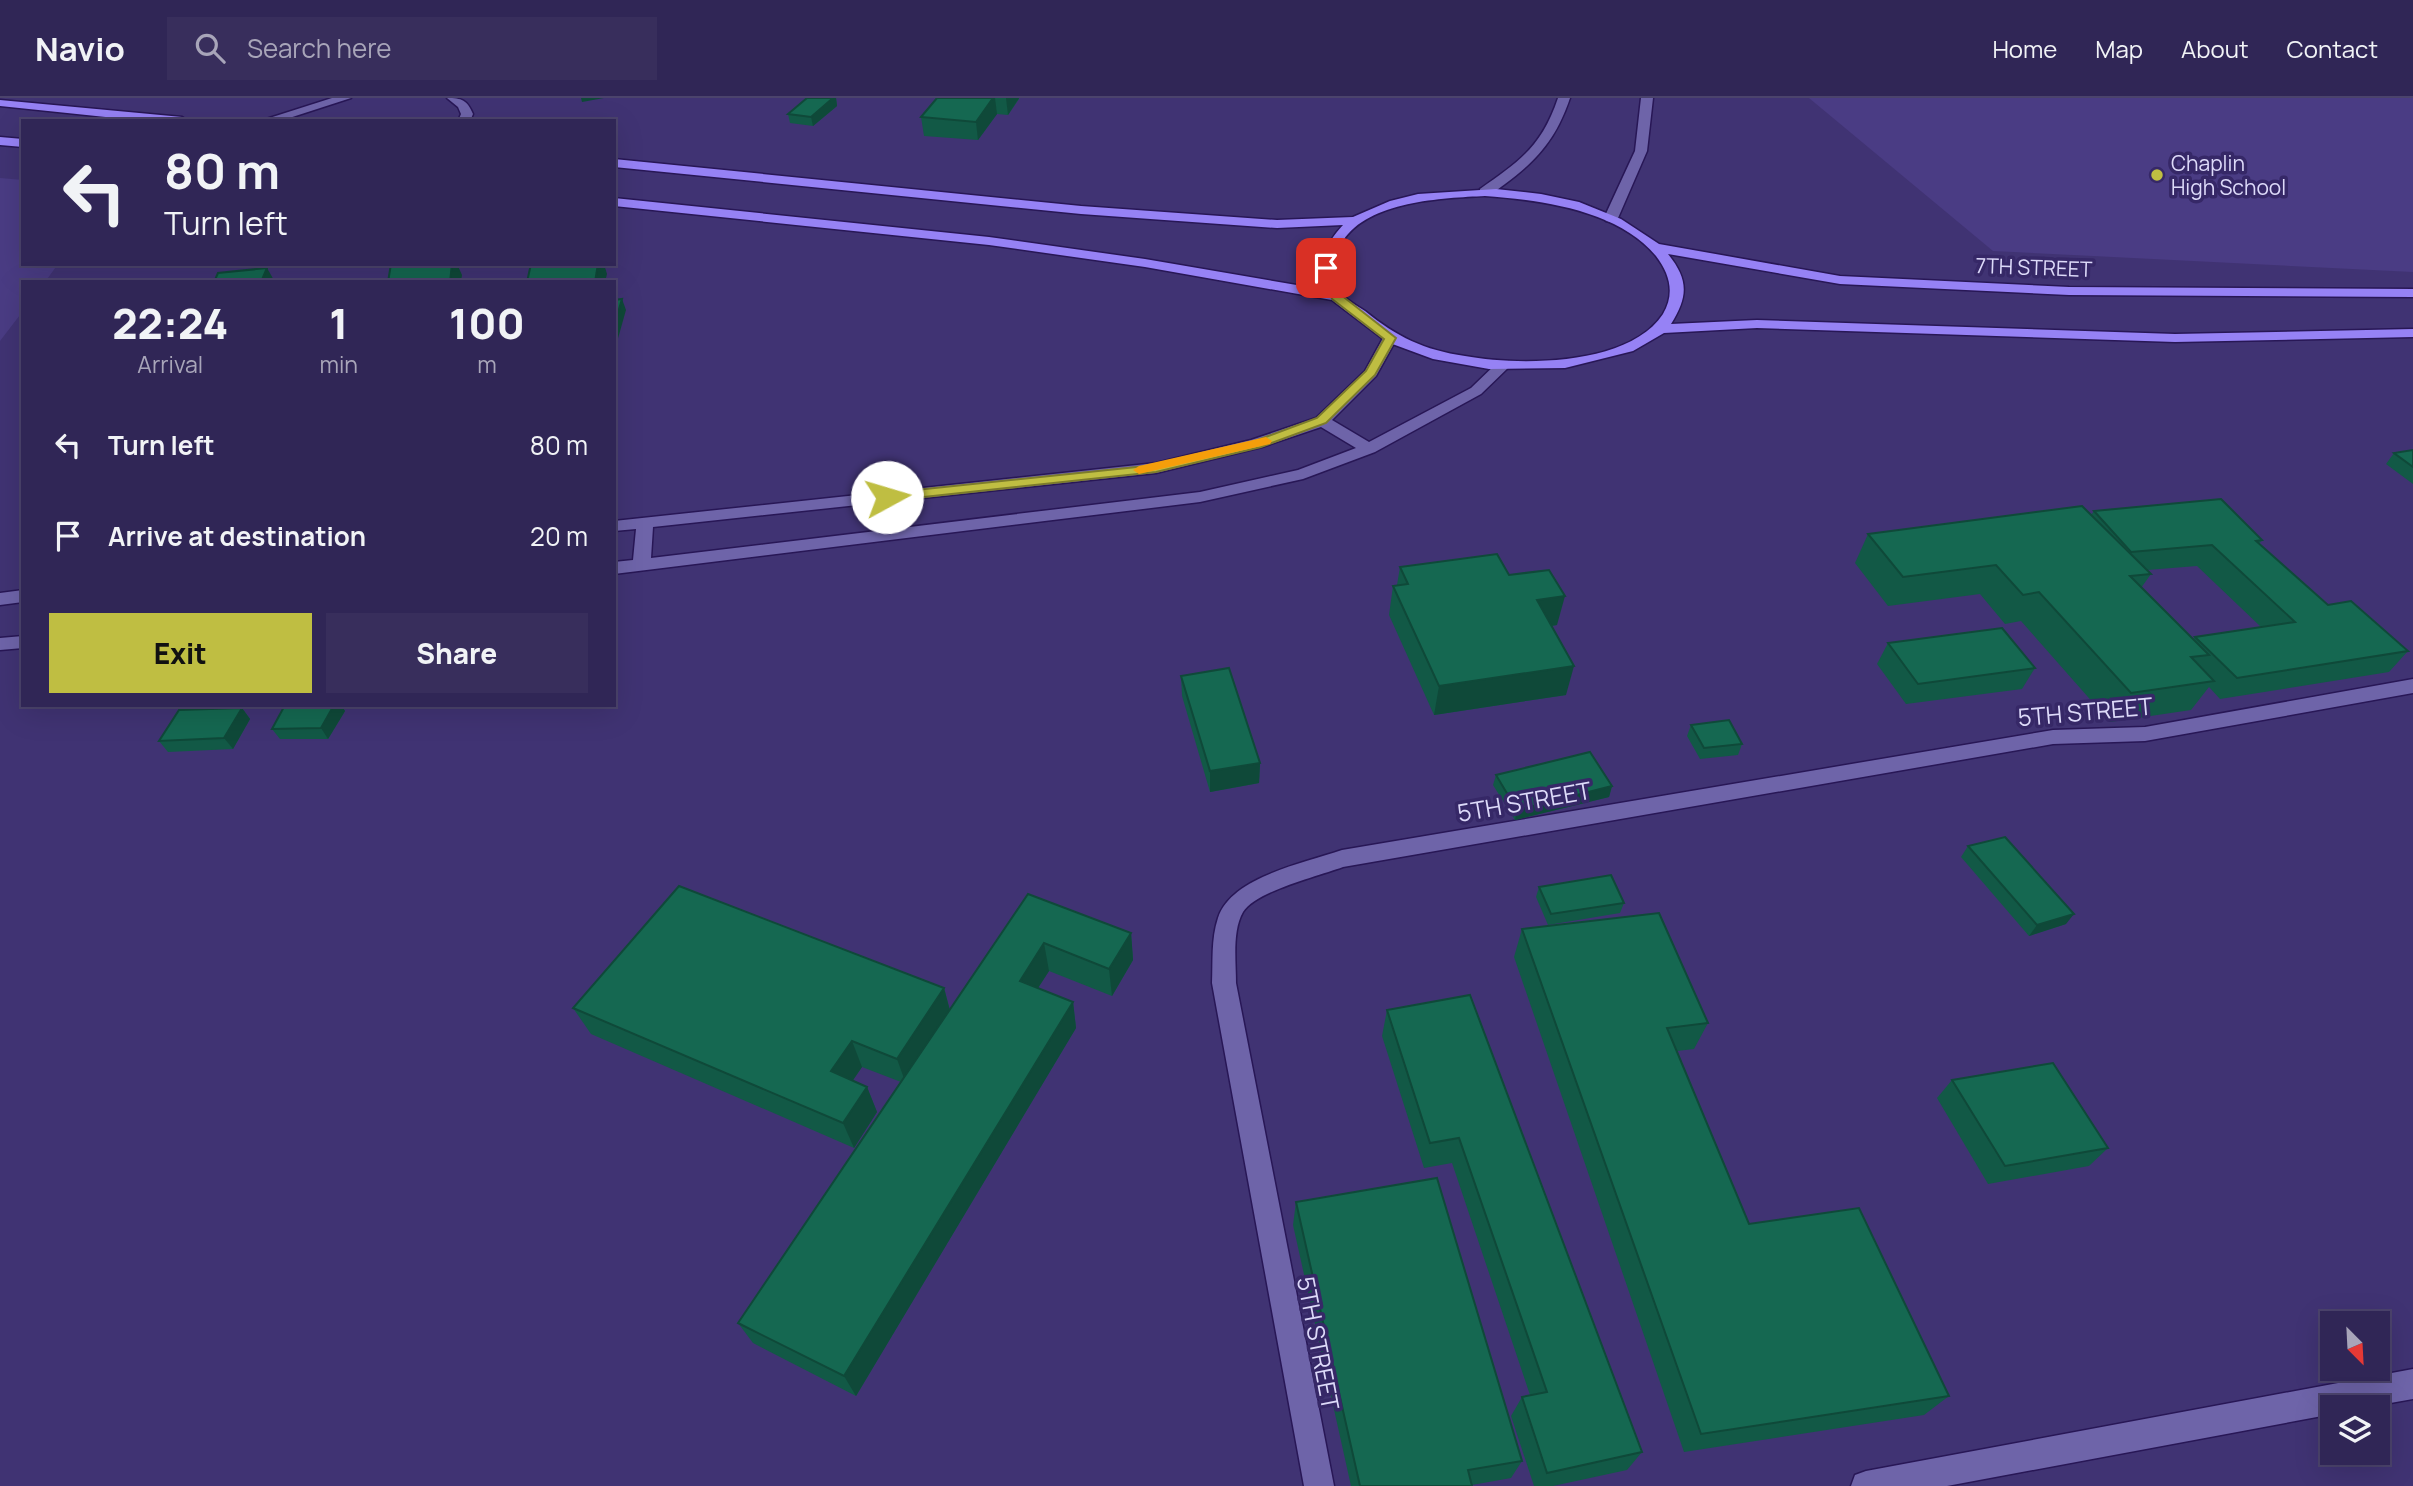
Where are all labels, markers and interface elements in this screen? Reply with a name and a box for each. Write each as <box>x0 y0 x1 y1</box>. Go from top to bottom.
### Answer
search box <box>167 17 657 80</box>
text: Navio <box>35 26 125 71</box>
icon: search <box>191 29 229 67</box>
text: Search here <box>247 30 391 66</box>
text: Home <box>1992 32 2057 65</box>
text: Map <box>2095 32 2143 65</box>
text: About <box>2181 32 2249 65</box>
text: Contact <box>2287 32 2378 65</box>
text: 80 m <box>164 137 280 204</box>
icon: left <box>49 147 140 238</box>
place label: Chaplin High School <box>2171 149 2286 201</box>
marker: Chaplin High School <box>2149 167 2165 183</box>
text: Turn left <box>164 201 288 245</box>
pin <box>1296 238 1356 298</box>
icon: arrive <box>1307 249 1345 287</box>
street label: 7TH STREET <box>1975 251 2093 283</box>
text: 22:24 <box>112 294 228 352</box>
text: 1 <box>329 294 348 352</box>
text: 100 <box>449 294 525 352</box>
text: Arrival <box>137 348 203 380</box>
text: min <box>319 348 358 380</box>
text: m <box>477 348 497 380</box>
icon: left <box>49 426 87 464</box>
text: Turn left <box>108 427 215 463</box>
text: 80 m <box>530 427 588 463</box>
position arrow <box>850 460 924 534</box>
icon: arrive <box>49 517 87 555</box>
text: Arrive at destination <box>108 518 366 554</box>
text: 20 m <box>530 518 588 554</box>
button: Exit <box>49 613 312 693</box>
button: Share <box>326 613 588 693</box>
street label: 5TH STREET <box>2016 689 2155 733</box>
street label: 5TH STREET <box>1454 773 1594 829</box>
street label: 5TH STREET <box>1290 1273 1348 1413</box>
north arrow <box>2320 1311 2390 1381</box>
map controls <box>2320 1311 2390 1465</box>
button: layers <box>2320 1395 2390 1465</box>

